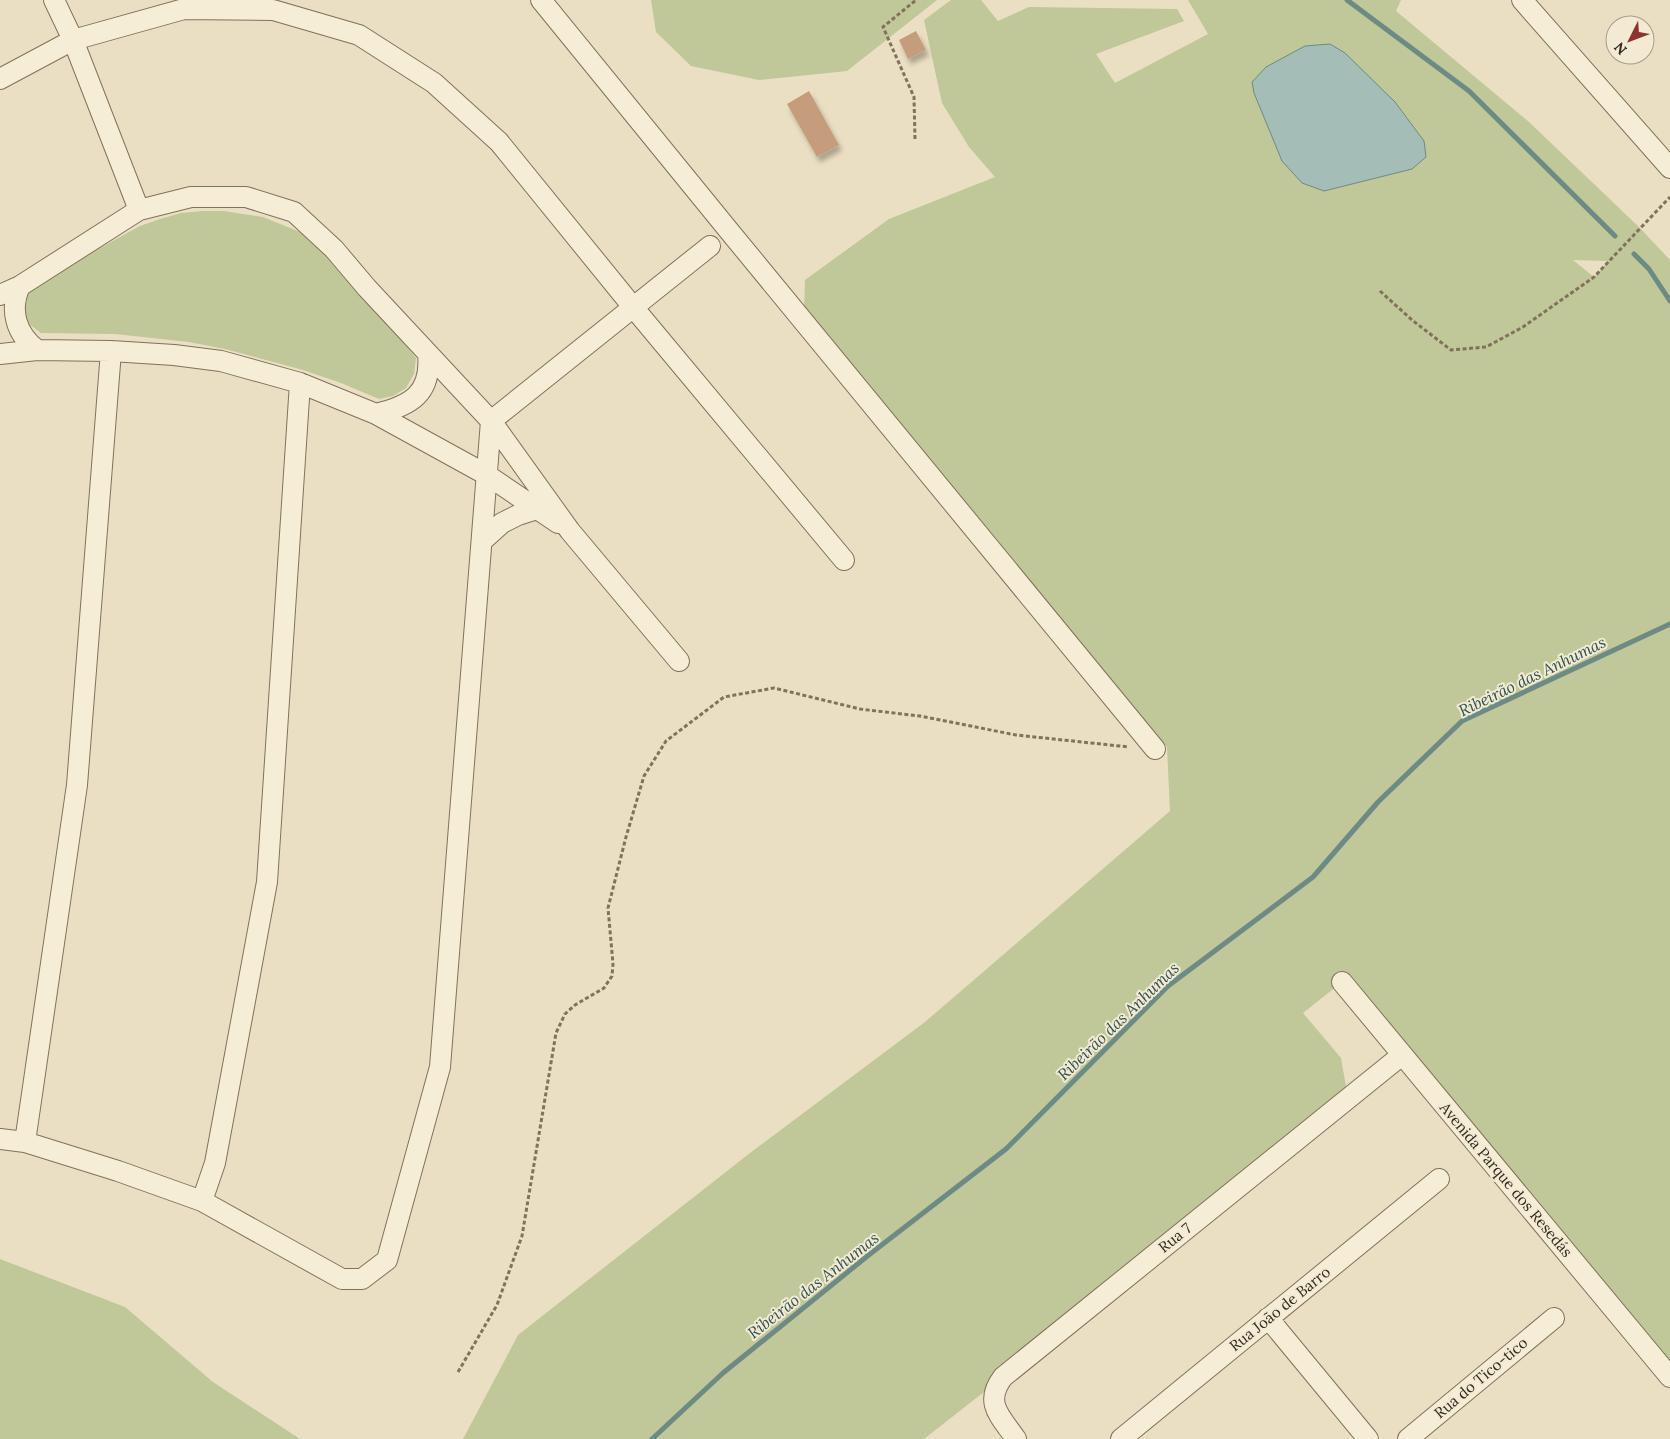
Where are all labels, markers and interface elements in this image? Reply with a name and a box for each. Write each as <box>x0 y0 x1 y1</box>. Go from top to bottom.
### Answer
north arrow <box>1605 15 1655 65</box>
text: N <box>1610 39 1631 59</box>
water label: Ribeirão das Anhumas <box>1455 632 1609 720</box>
water label: Ribeirão das Anhumas <box>1053 958 1183 1084</box>
street label: Avenida Parque dos Resedás <box>1435 1098 1577 1261</box>
street label: Rua 7 <box>1154 1219 1195 1257</box>
water label: Ribeirão das Anhumas <box>743 1227 883 1343</box>
street label: Rua João de Barro <box>1225 1262 1334 1355</box>
street label: Rua do Tico-tico <box>1430 1333 1531 1422</box>

